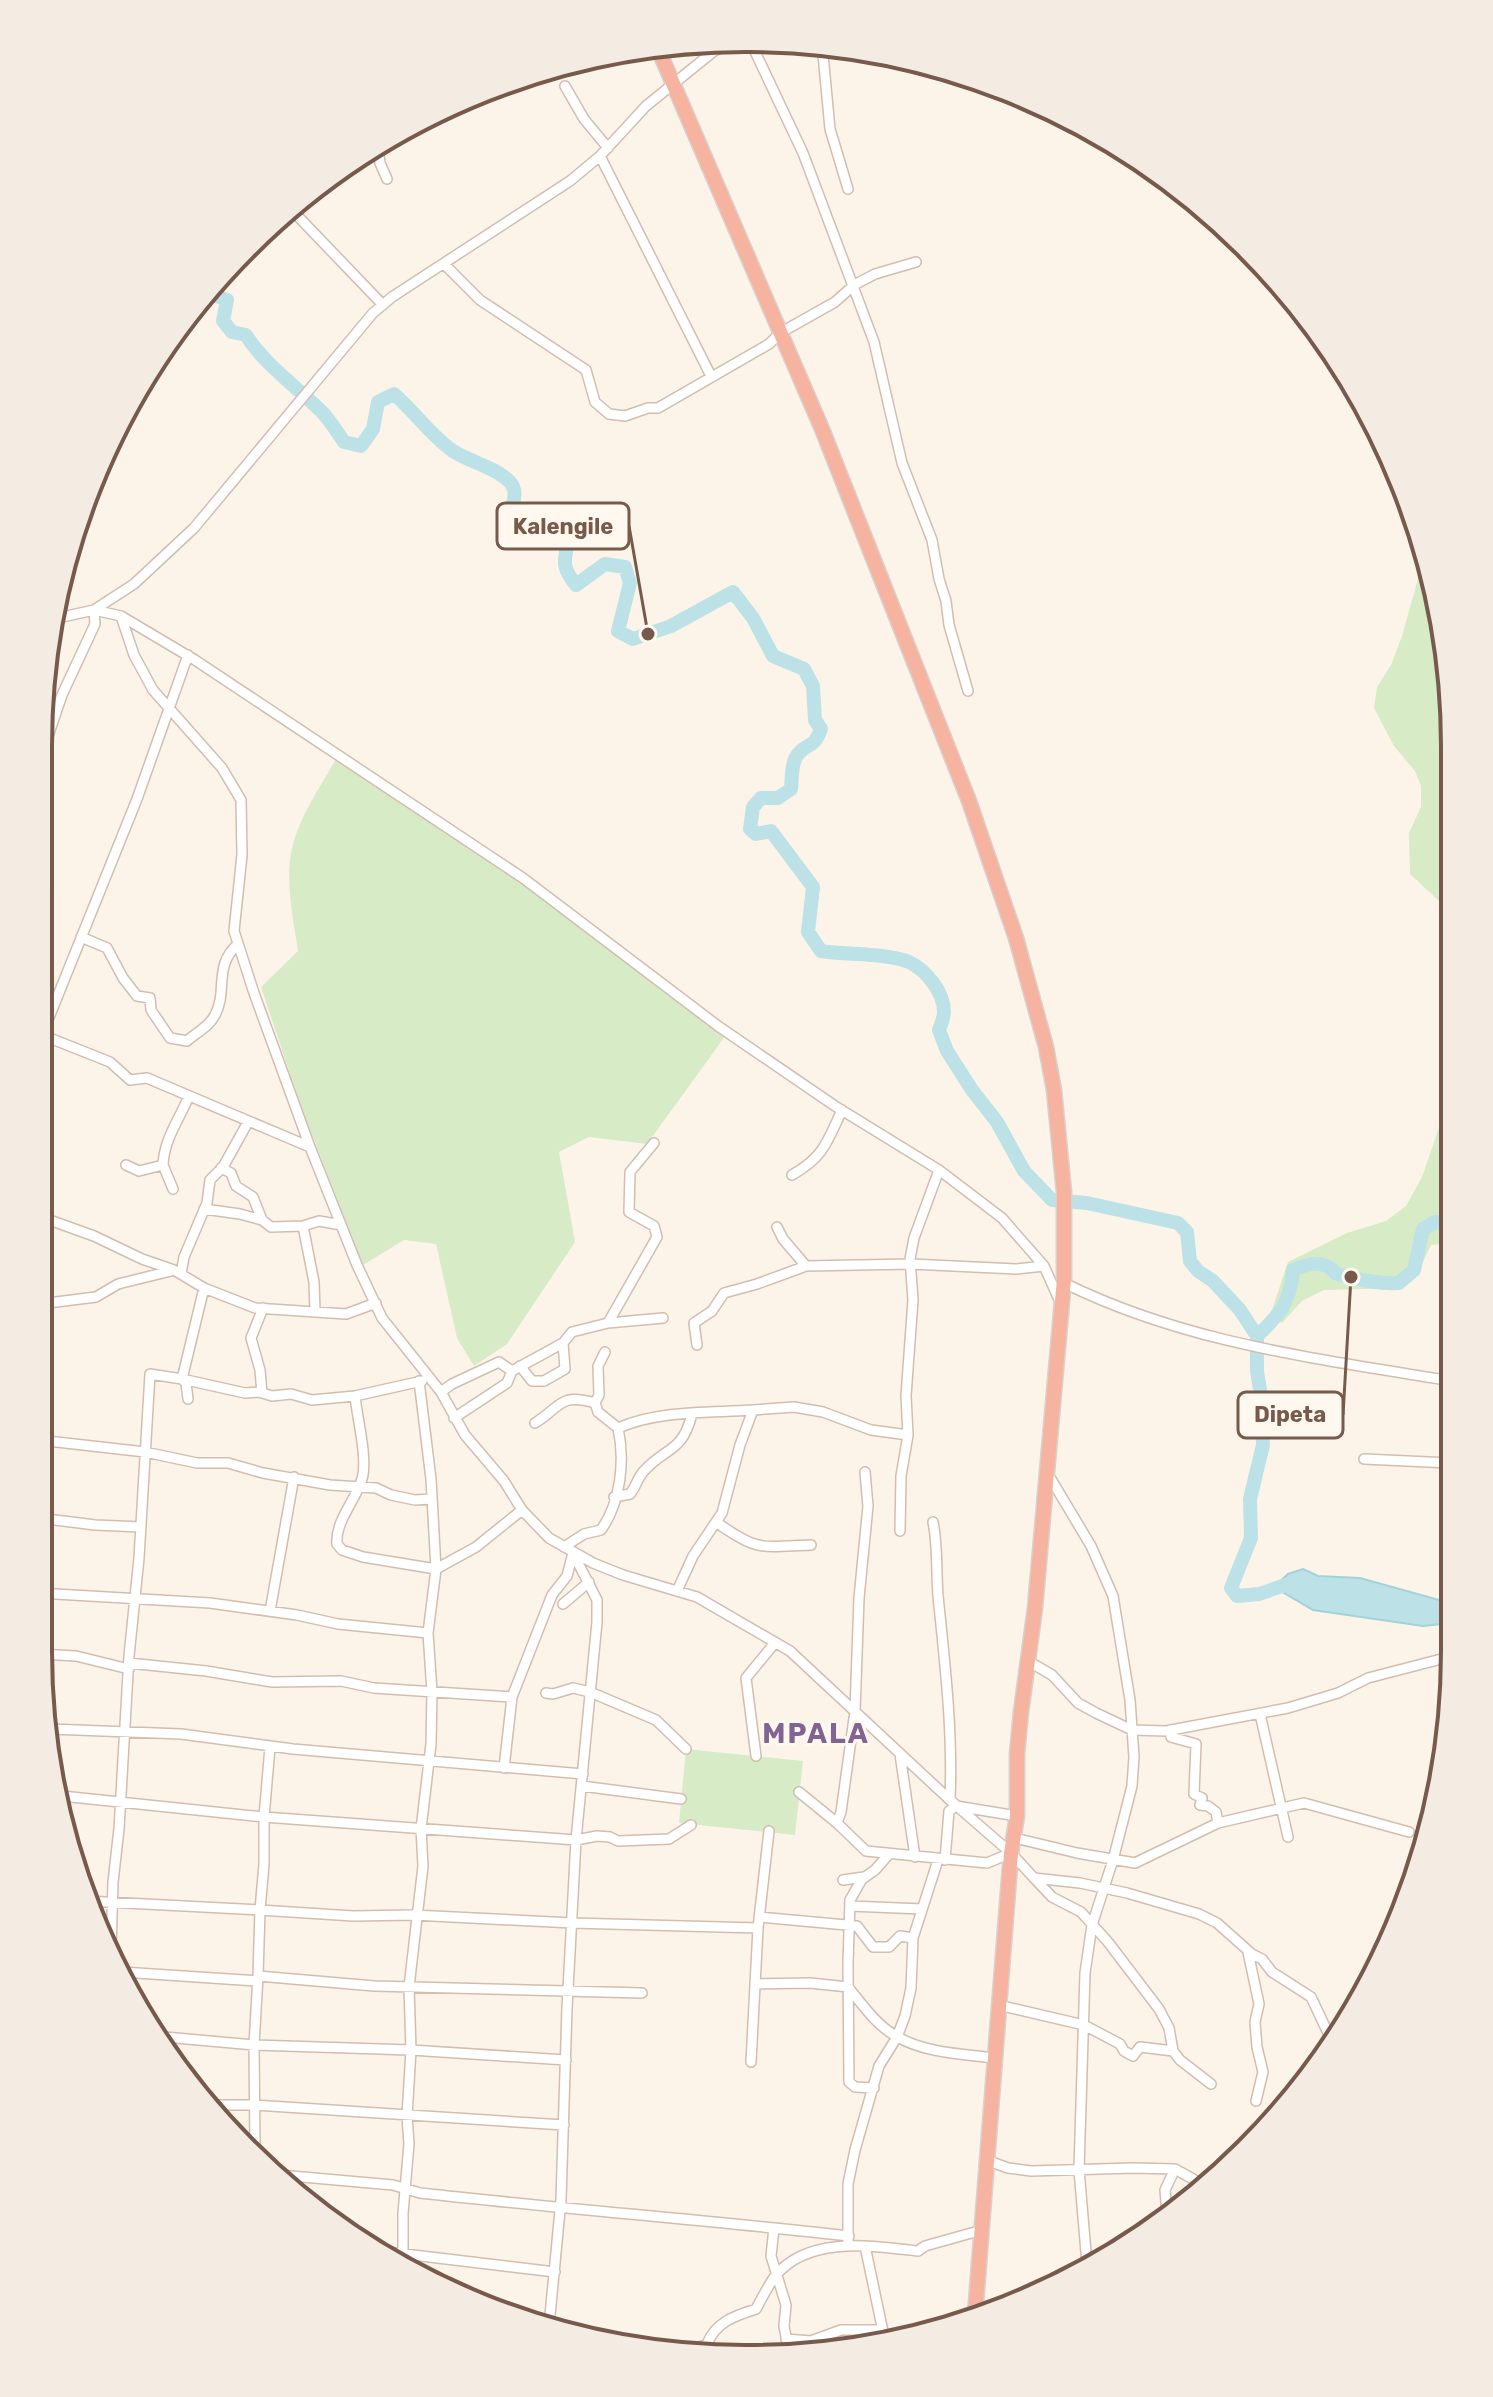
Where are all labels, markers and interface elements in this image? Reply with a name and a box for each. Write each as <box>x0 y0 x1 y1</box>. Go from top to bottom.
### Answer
callout: Kalengile <box>497 503 629 549</box>
text: Kalengile <box>513 513 613 540</box>
callout: Dipeta <box>1238 1392 1343 1438</box>
text: Dipeta <box>1254 1401 1326 1428</box>
district label: MPALA <box>762 1717 870 1750</box>

